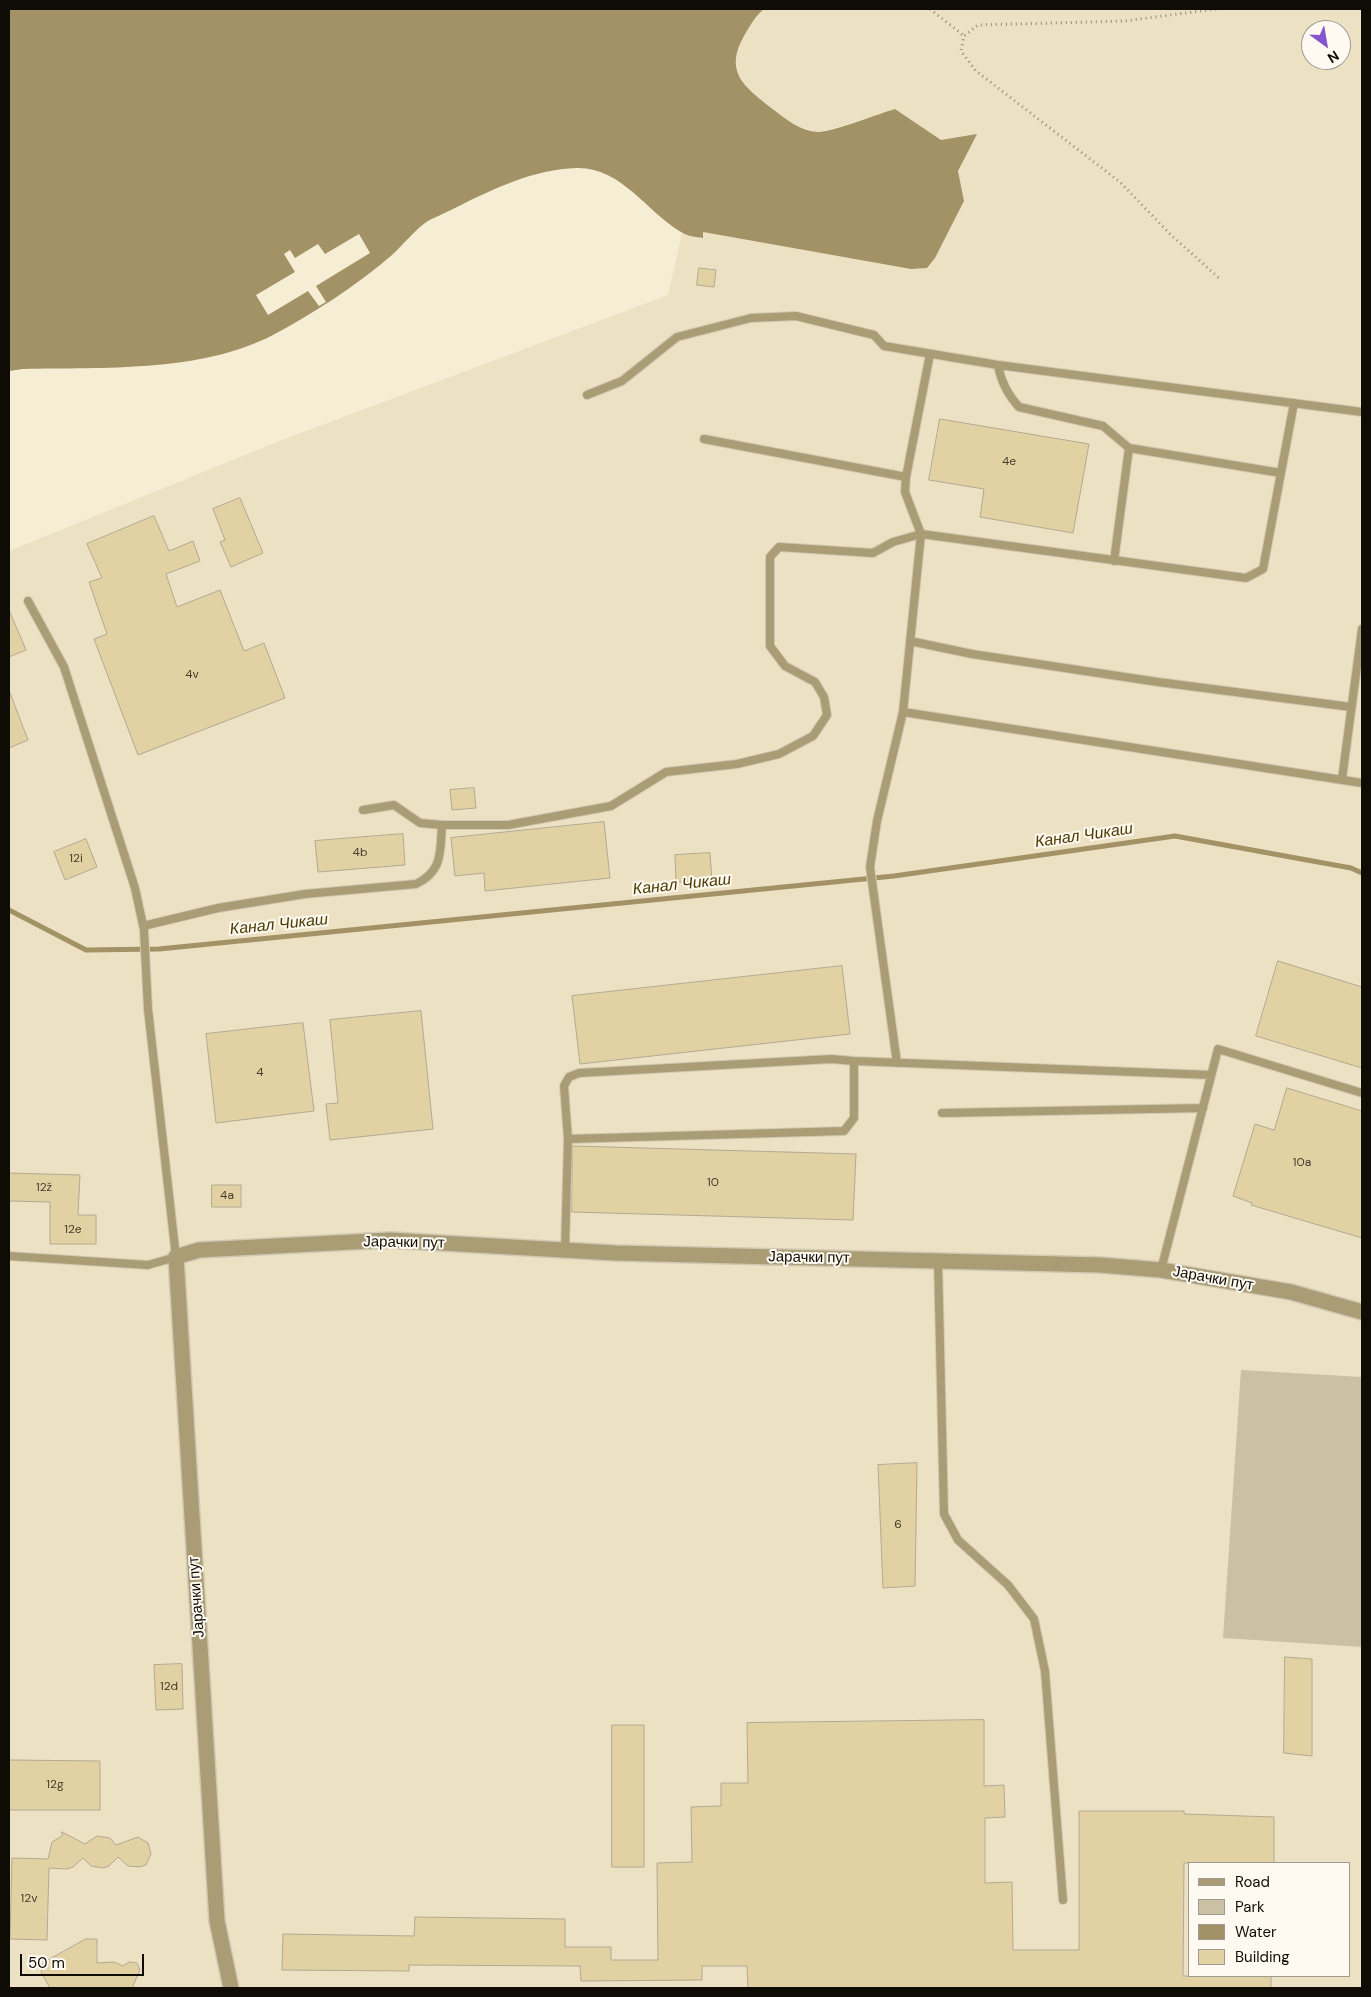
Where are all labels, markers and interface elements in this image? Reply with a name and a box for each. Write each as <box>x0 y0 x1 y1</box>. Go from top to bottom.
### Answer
north arrow <box>1301 20 1351 70</box>
text: N <box>1324 47 1343 67</box>
house number: 4e <box>1002 455 1016 469</box>
house number: 4v <box>185 668 199 682</box>
water label: Канал Чикаш <box>1034 820 1134 852</box>
house number: 4b <box>353 846 367 860</box>
house number: 12i <box>69 852 83 866</box>
water label: Канал Чикаш <box>632 870 732 900</box>
water label: Канал Чикаш <box>229 910 329 940</box>
house number: 4 <box>256 1066 264 1080</box>
house number: 10a <box>1293 1156 1311 1170</box>
house number: 10 <box>707 1176 719 1190</box>
house number: 12ž <box>36 1181 52 1195</box>
house number: 4a <box>220 1189 234 1203</box>
house number: 12e <box>64 1223 82 1237</box>
street label: Јарачки пут <box>363 1233 445 1253</box>
street label: Јарачки пут <box>768 1248 850 1268</box>
street label: Јарачки пут <box>1171 1263 1255 1295</box>
house number: 6 <box>894 1518 902 1532</box>
street label: Јарачки пут <box>185 1556 209 1638</box>
house number: 12d <box>160 1680 178 1694</box>
house number: 12g <box>46 1778 64 1792</box>
legend <box>1188 1862 1351 1977</box>
text: Road <box>1235 1872 1270 1892</box>
house number: 12v <box>20 1892 38 1906</box>
text: Park <box>1235 1897 1265 1917</box>
text: Water <box>1235 1922 1276 1942</box>
scale bar <box>22 1944 146 1976</box>
text: Building <box>1235 1947 1290 1967</box>
text: 50 m <box>28 1953 65 1973</box>

